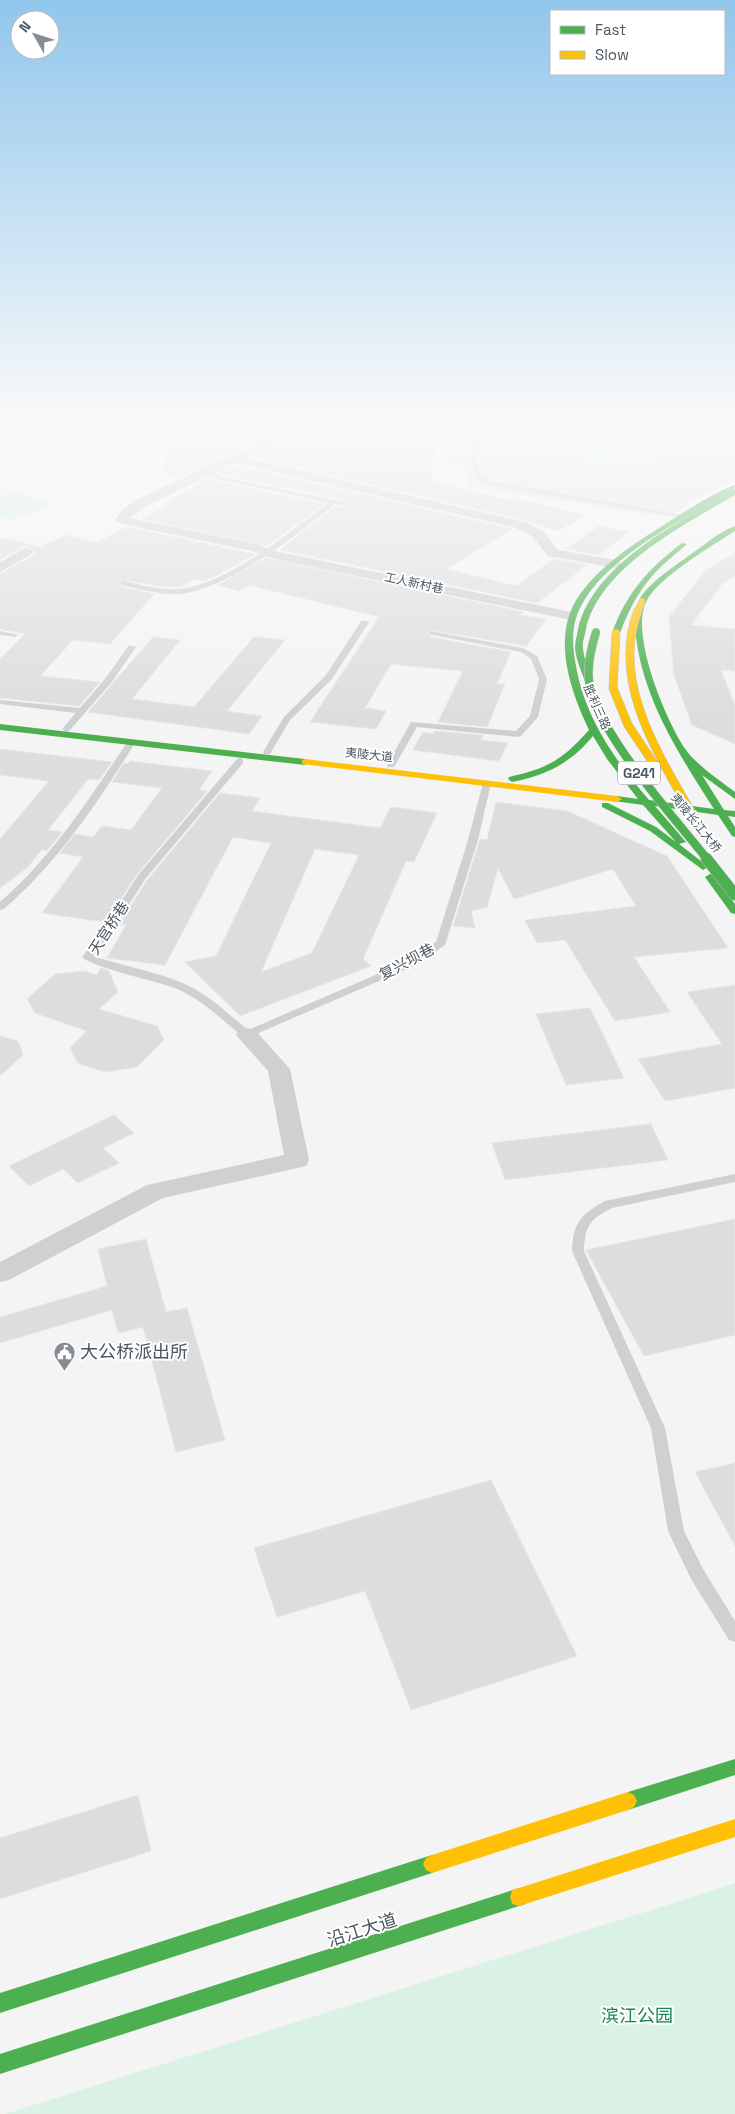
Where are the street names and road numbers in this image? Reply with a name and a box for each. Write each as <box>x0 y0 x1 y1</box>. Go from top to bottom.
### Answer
street label: 工人新村巷 <box>383 569 445 597</box>
street label: 胜利三路 <box>580 682 614 732</box>
street label: 夷陵大道 <box>344 745 394 765</box>
road number: G241 <box>618 761 660 784</box>
street label: 夷陵长江大桥 <box>667 790 725 856</box>
street label: 天官桥巷 <box>84 897 133 958</box>
street label: 复兴坝巷 <box>376 939 438 984</box>
street label: 沿江大道 <box>324 1907 400 1952</box>

